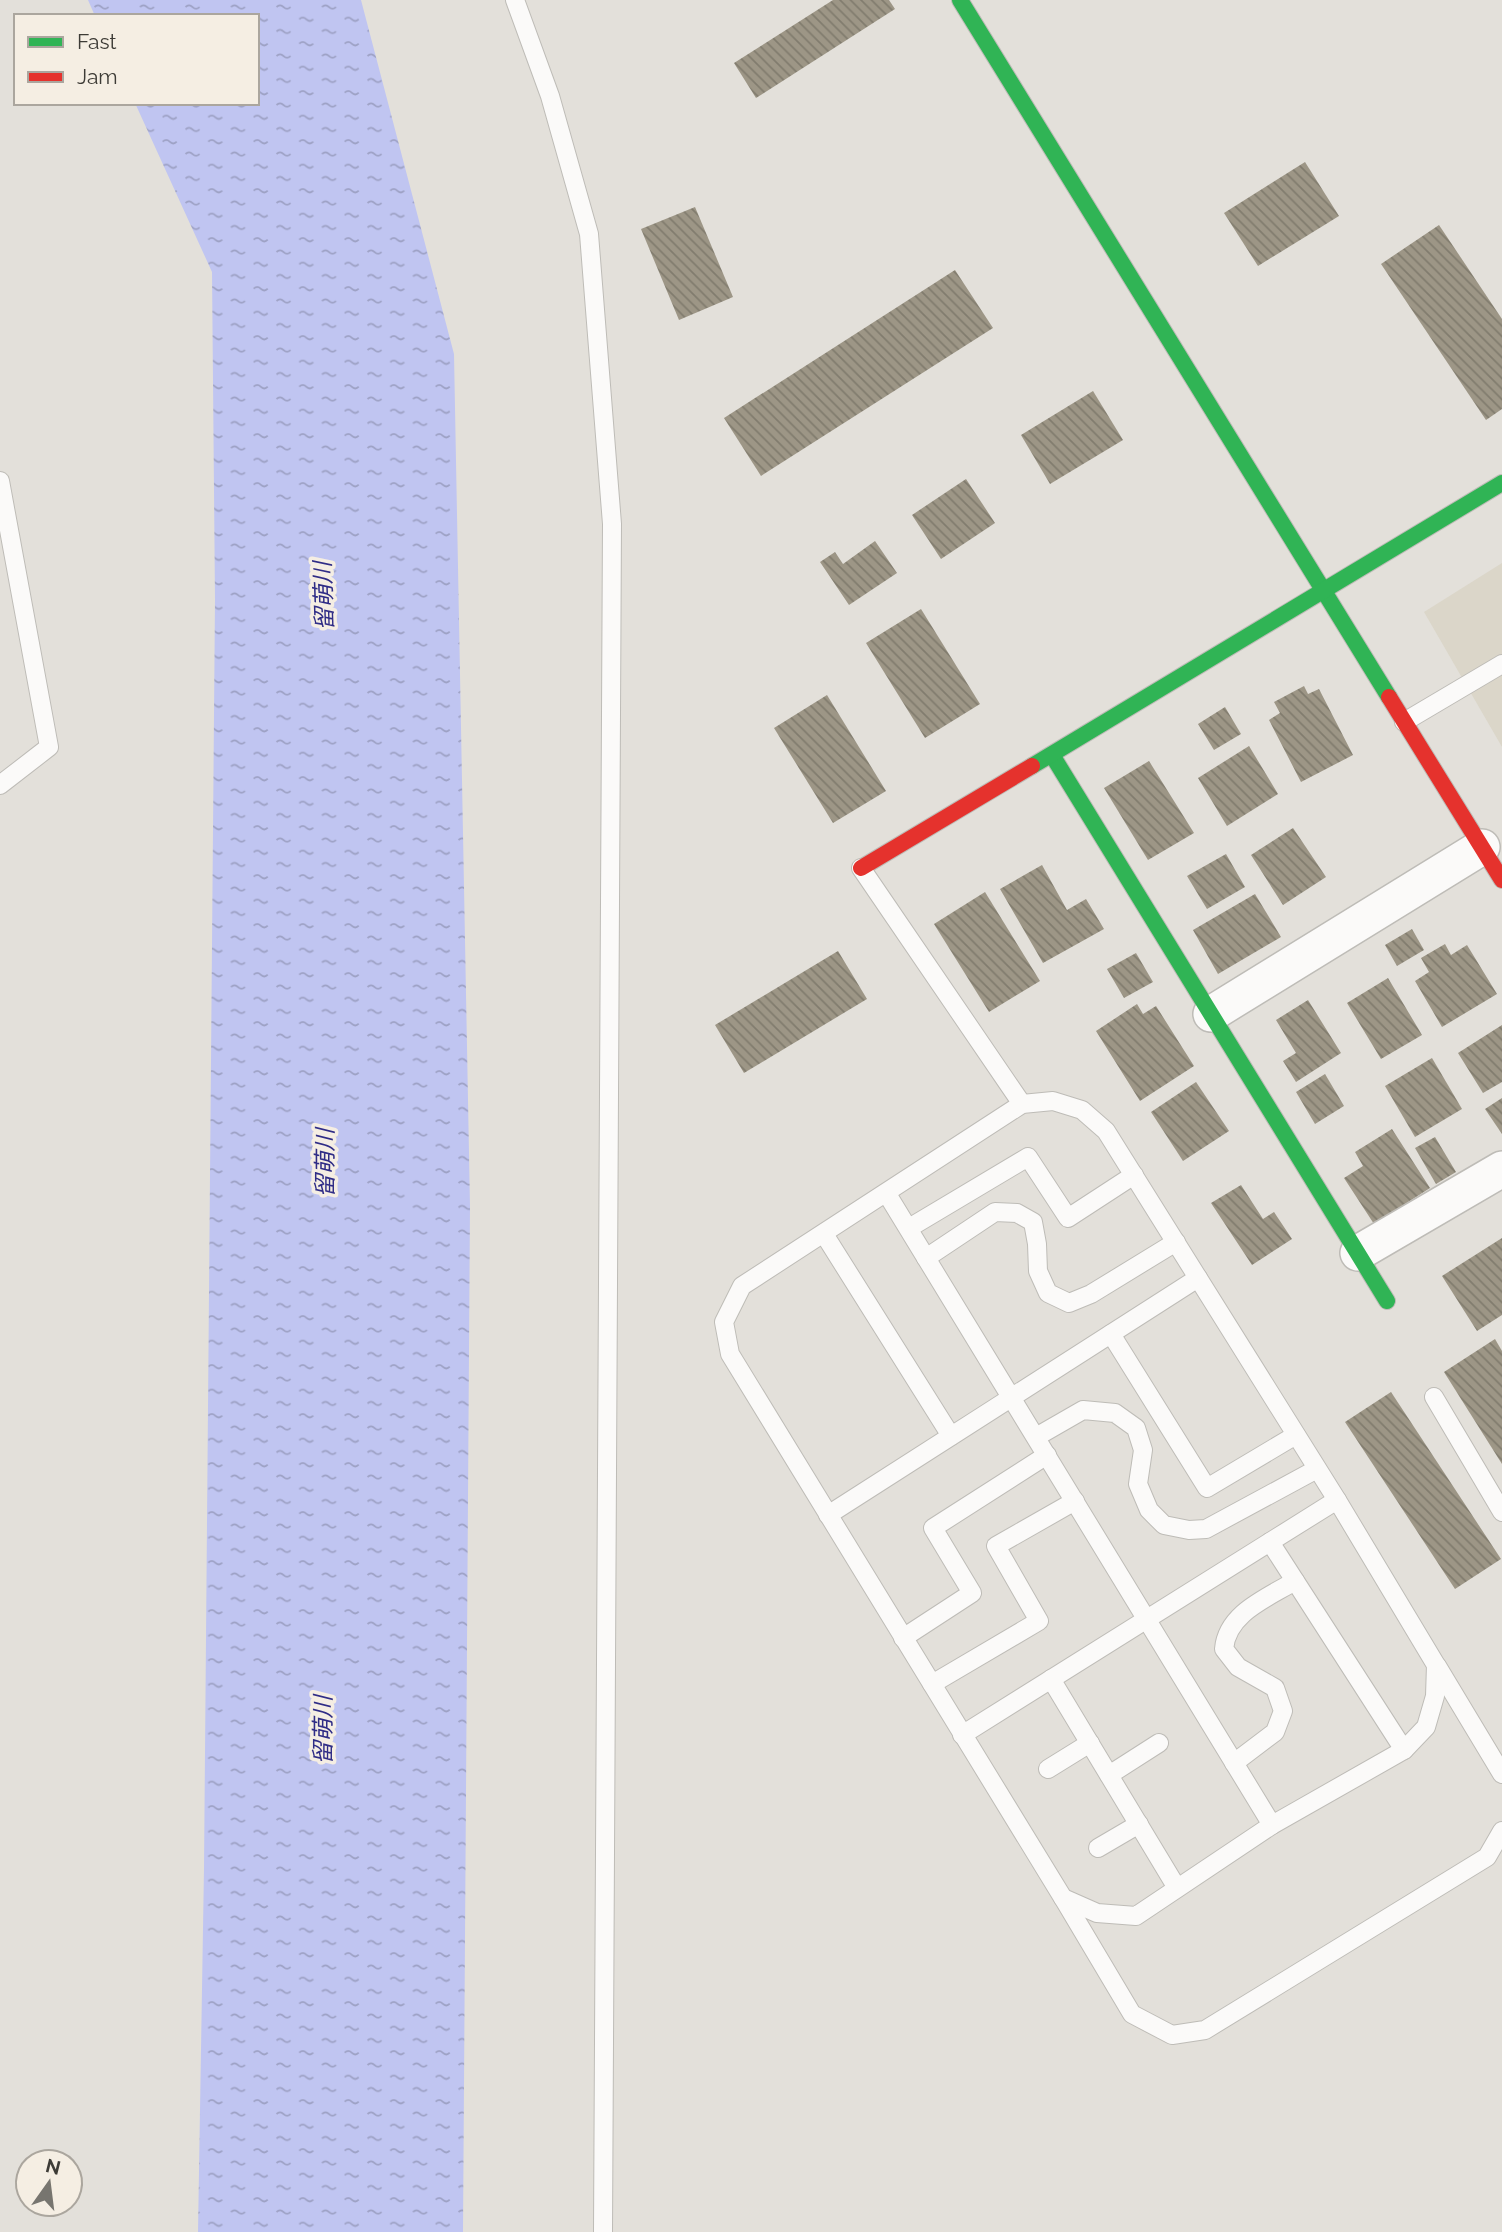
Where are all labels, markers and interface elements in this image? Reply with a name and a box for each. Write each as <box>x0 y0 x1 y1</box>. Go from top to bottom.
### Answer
legend <box>14 14 259 105</box>
text: Fast <box>77 29 117 54</box>
text: Jam <box>77 64 118 89</box>
water label: 留萌川 <box>308 558 338 631</box>
water label: 留萌川 <box>311 1126 338 1198</box>
water label: 留萌川 <box>309 1693 336 1765</box>
north arrow <box>14 2148 84 2218</box>
text: N <box>43 2154 63 2179</box>

